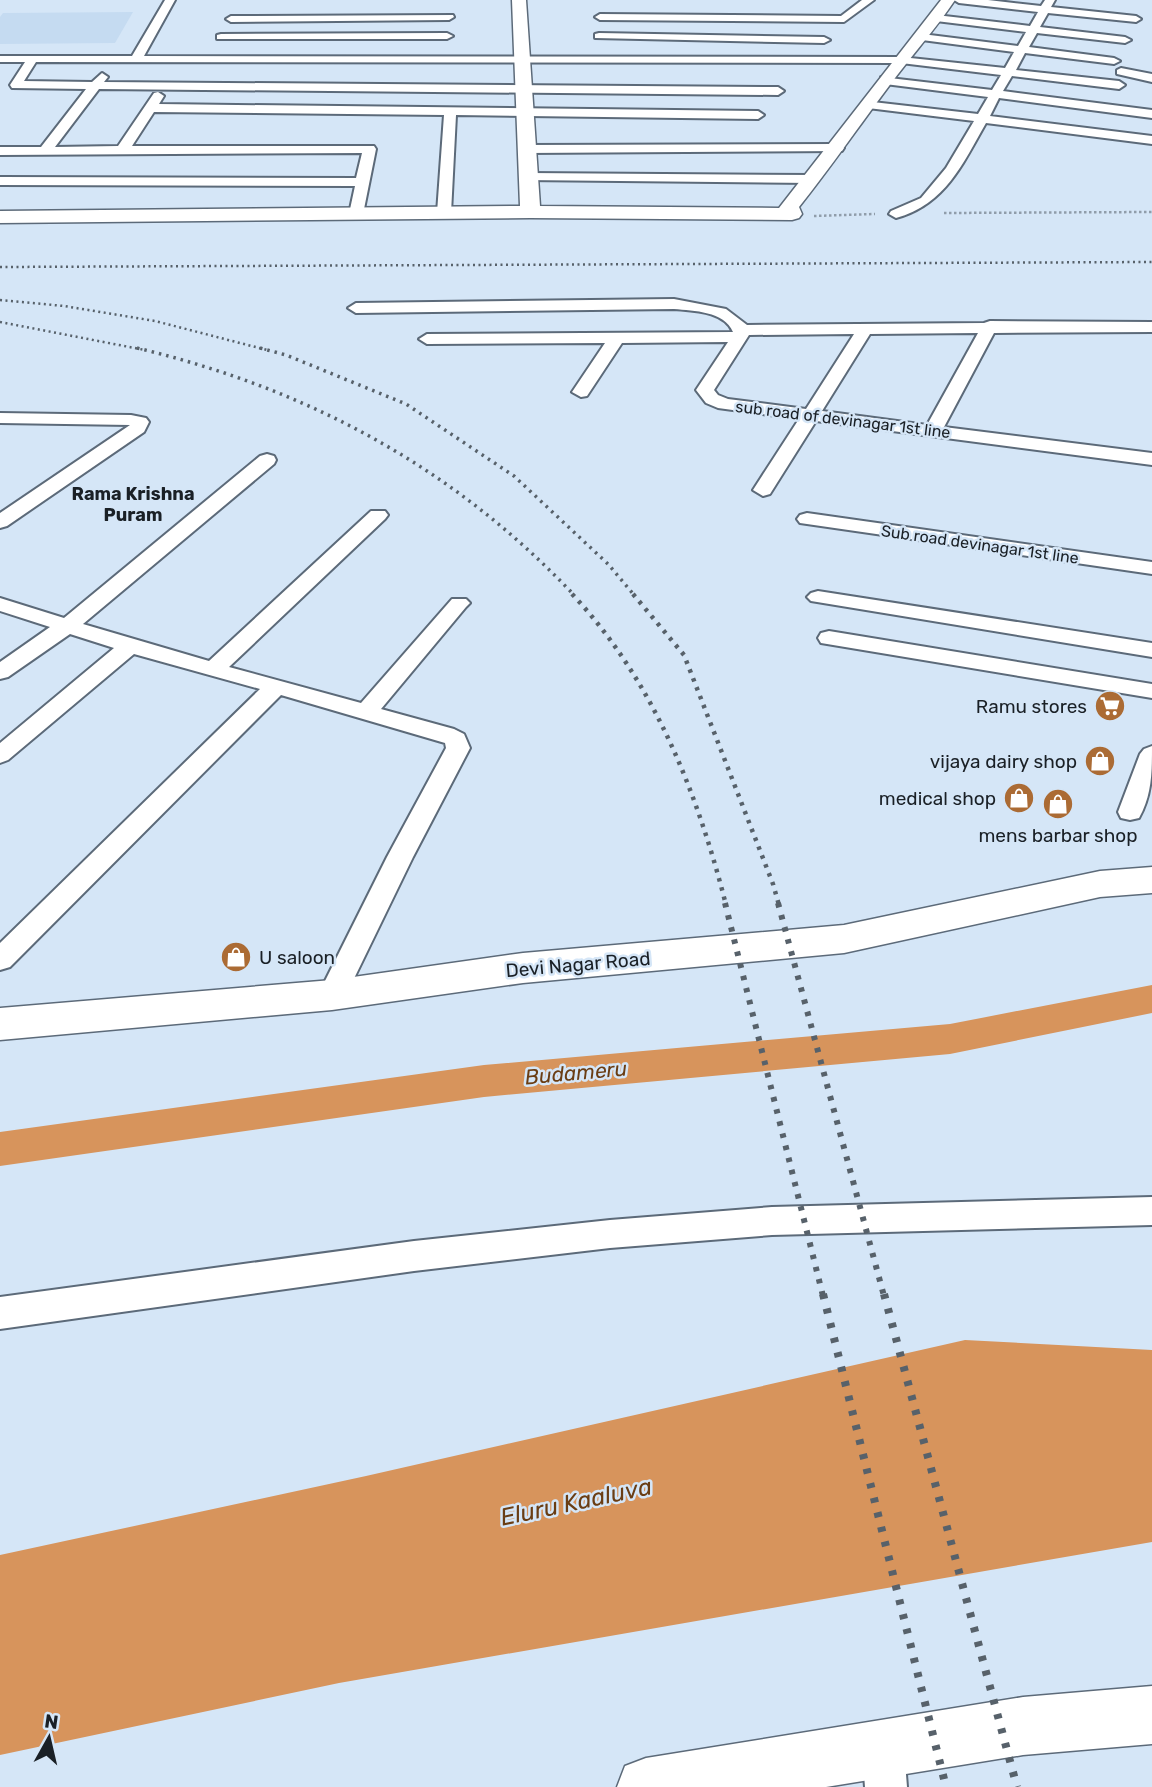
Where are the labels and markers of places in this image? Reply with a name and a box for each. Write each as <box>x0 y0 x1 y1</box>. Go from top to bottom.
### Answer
supermarket icon: Ramu stores <box>1093 689 1127 723</box>
place label: Ramu stores <box>976 695 1087 718</box>
shop icon: vijaya dairy shop <box>1083 744 1117 778</box>
place label: vijaya dairy shop <box>930 750 1077 773</box>
shop icon: medical shop <box>1002 781 1036 815</box>
place label: medical shop <box>879 787 996 810</box>
shop icon: mens barbar shop <box>1041 787 1075 821</box>
place label: mens barbar shop <box>978 824 1138 847</box>
shop icon: U saloon <box>219 940 253 974</box>
place label: U saloon <box>259 946 335 969</box>

